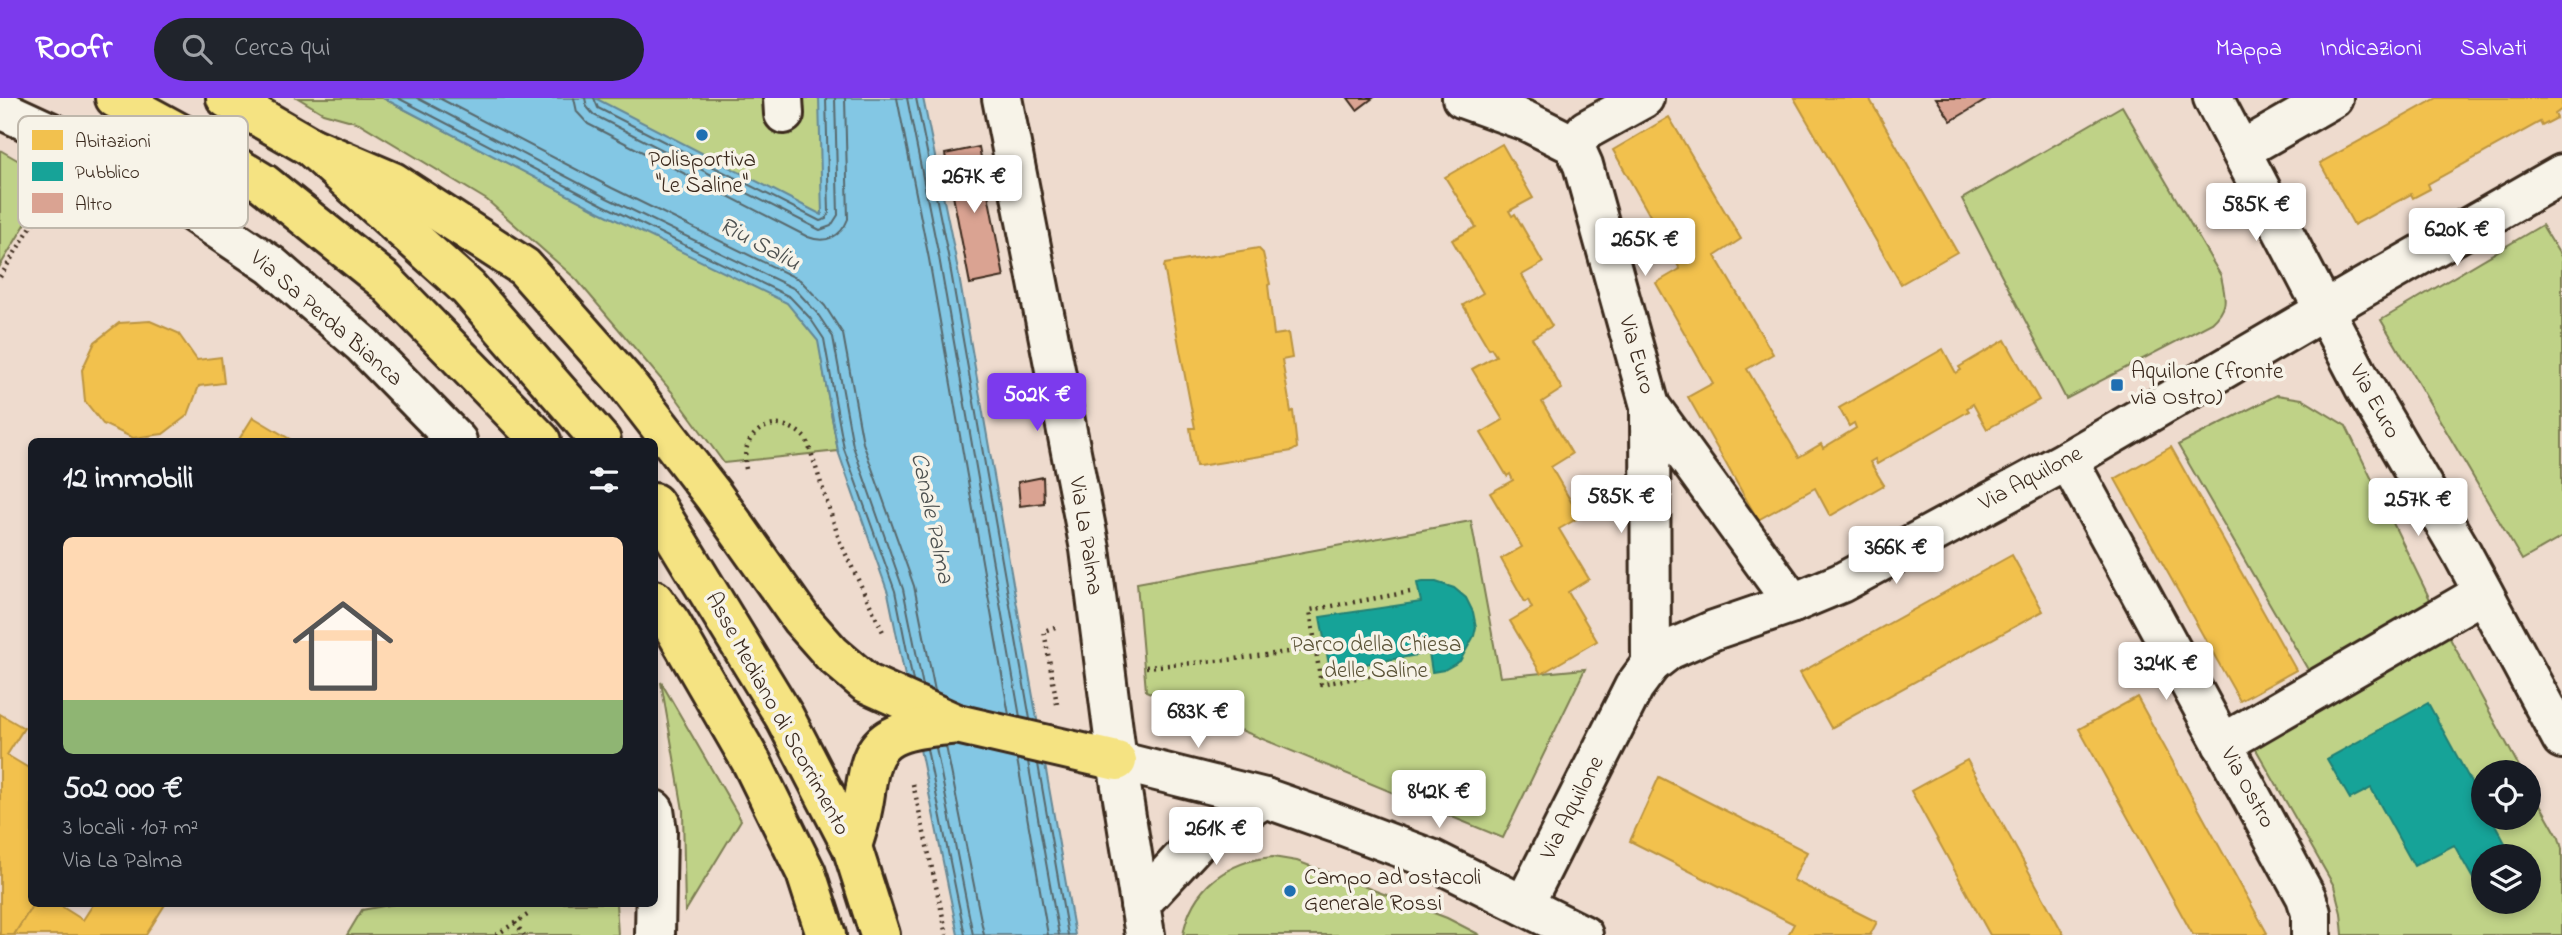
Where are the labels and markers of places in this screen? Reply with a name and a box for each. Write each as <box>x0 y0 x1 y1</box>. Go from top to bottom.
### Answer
marker: Polisportiva "Le Saline" <box>694 127 710 143</box>
place label: Polisportiva "Le Saline" <box>648 144 756 203</box>
pin: 267K € <box>917 156 1031 215</box>
pin: 585K € <box>2199 184 2313 243</box>
pin: 620K € <box>2400 208 2514 268</box>
pin: 265K € <box>1588 218 1702 278</box>
place label: Aquilone (fronte via Ostro) <box>2131 356 2284 415</box>
pin: 502K € <box>980 374 1094 433</box>
marker: Aquilone (fronte via Ostro) <box>2109 377 2125 393</box>
pin: 585K € <box>1564 476 1678 535</box>
pin: 257K € <box>2361 478 2475 538</box>
pin: 366K € <box>1839 526 1953 586</box>
pin: 324K € <box>2109 642 2223 702</box>
pin: 683K € <box>1141 690 1255 750</box>
pin: 842K € <box>1382 770 1496 830</box>
pin: 261K € <box>1159 808 1273 867</box>
place label: Campo ad ostacoli Generale Rossi <box>1304 862 1482 921</box>
marker: Campo ad ostacoli Generale Rossi <box>1282 883 1298 899</box>

